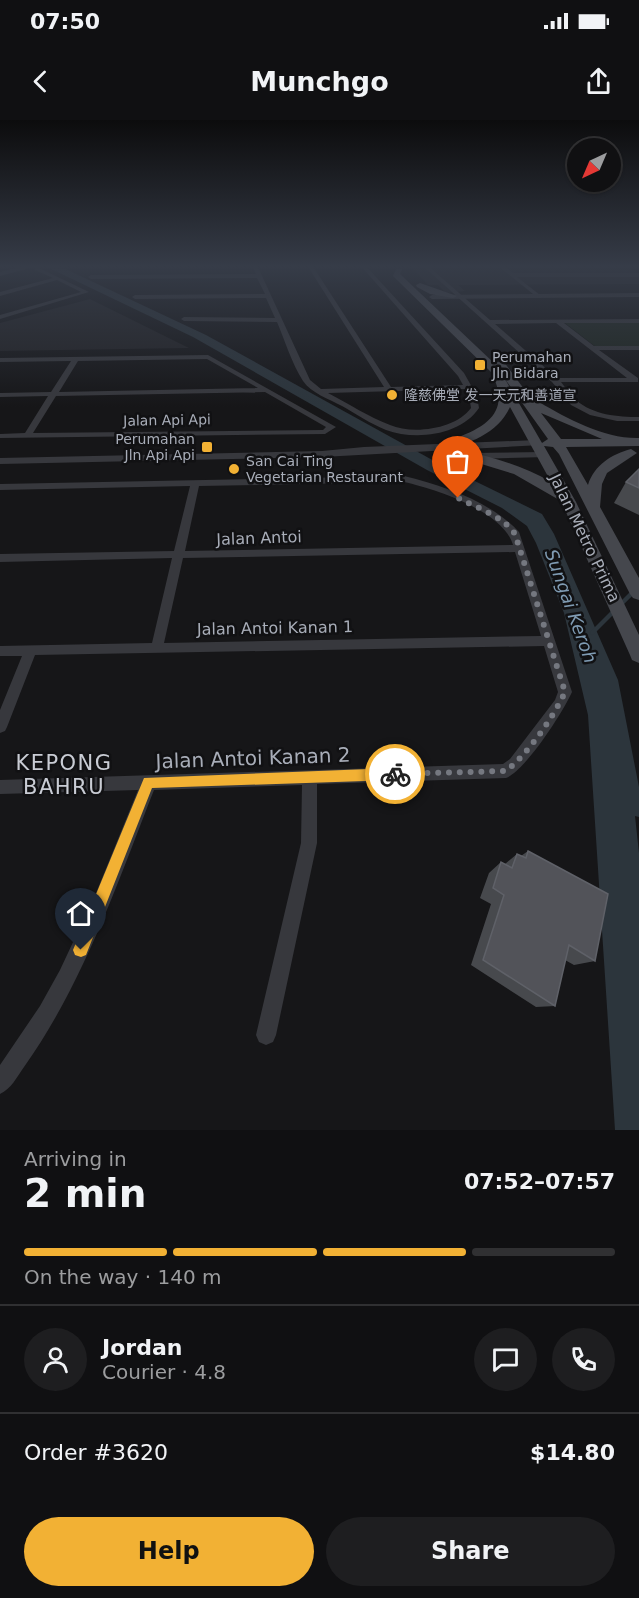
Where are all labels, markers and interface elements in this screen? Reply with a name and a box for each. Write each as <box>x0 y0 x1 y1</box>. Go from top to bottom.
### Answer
text: 07:50 <box>30 9 100 34</box>
icon: back <box>24 65 57 98</box>
icon: share <box>582 65 615 98</box>
text: Munchgo <box>250 66 389 97</box>
north arrow <box>567 138 621 192</box>
map controls <box>567 138 621 192</box>
place label: Perumahan Jln Bidara <box>491 349 572 381</box>
marker: Perumahan Jln Bidara <box>473 358 487 372</box>
place label: 隆慈佛堂 发一天元和善道宣 <box>404 387 576 403</box>
marker: 隆慈佛堂 发一天元和善道宣 <box>385 388 399 402</box>
street label: Jalan Api Api <box>122 411 211 429</box>
place label: Perumahan Jln Api Api <box>115 431 195 463</box>
pin <box>432 436 483 498</box>
marker: Perumahan Jln Api Api <box>200 440 214 454</box>
icon: bag <box>441 445 474 478</box>
place label: San Cai Ting Vegetarian Restaurant <box>246 453 403 485</box>
marker: San Cai Ting Vegetarian Restaurant <box>227 462 241 476</box>
street label: Jalan Metro Prima <box>545 470 624 605</box>
street label: Jalan Antoi <box>215 527 302 549</box>
water label: Sungai Keroh <box>541 546 601 666</box>
street label: Jalan Antoi Kanan 1 <box>196 617 353 639</box>
street label: Jalan Antoi Kanan 2 <box>153 743 351 773</box>
courier <box>365 744 425 804</box>
district label: KEPONG BAHRU <box>15 751 113 799</box>
icon: bike <box>379 758 412 791</box>
pin <box>55 888 106 950</box>
icon: home <box>64 897 97 930</box>
text: Arriving in <box>24 1147 127 1171</box>
text: 07:52–07:57 <box>464 1169 615 1194</box>
text: 2 min <box>24 1171 146 1216</box>
text: On the way · 140 m <box>24 1265 222 1289</box>
button: person <box>24 1328 87 1391</box>
button: chat <box>474 1328 537 1391</box>
button: phone <box>552 1328 615 1391</box>
text: Jordan <box>102 1335 182 1360</box>
text: Courier · 4.8 <box>102 1360 226 1384</box>
text: Order #3620 <box>24 1440 168 1465</box>
text: $14.80 <box>530 1440 615 1465</box>
button: Help <box>24 1517 314 1586</box>
button: Share <box>326 1517 615 1586</box>

